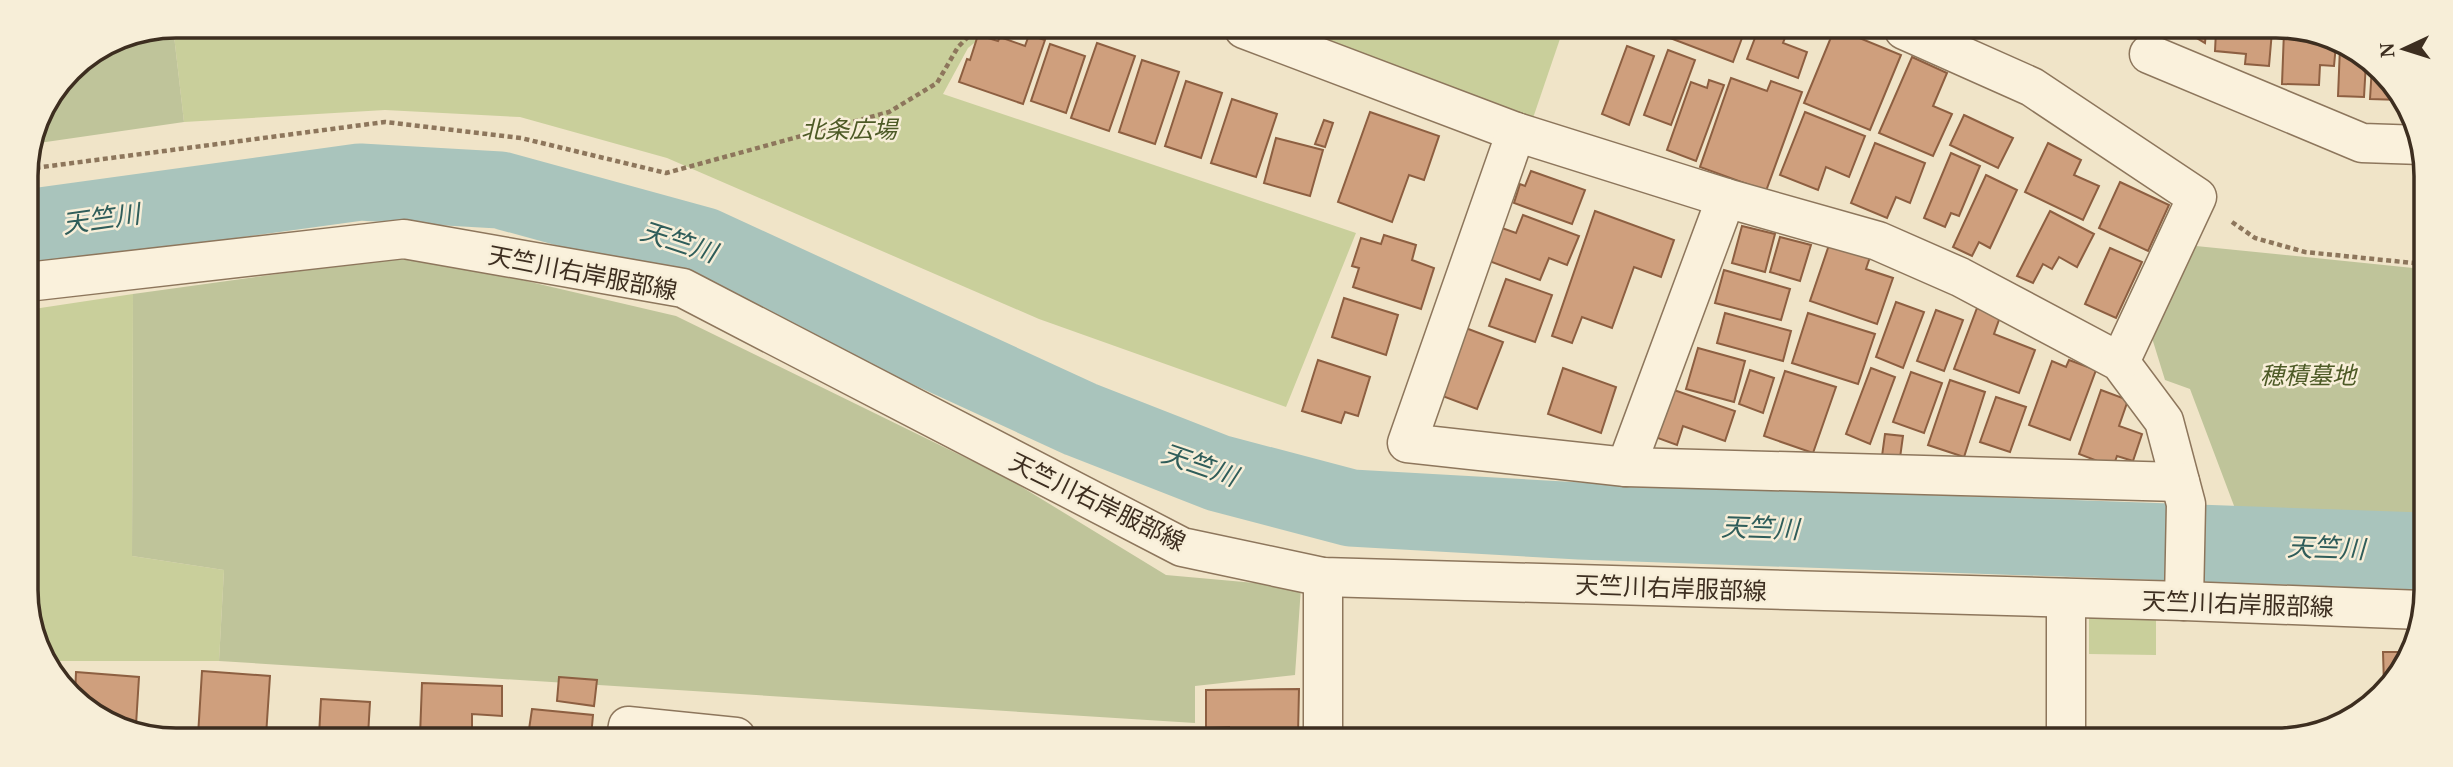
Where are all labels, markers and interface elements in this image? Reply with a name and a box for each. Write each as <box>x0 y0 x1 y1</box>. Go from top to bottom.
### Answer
north arrow <box>2369 14 2439 84</box>
text: N <box>2374 42 2401 59</box>
park label: 北条広場 <box>801 112 900 145</box>
water label: 天竺川 <box>60 194 145 241</box>
water label: 天竺川 <box>636 212 724 271</box>
street label: 天竺川右岸服部線 <box>486 237 680 307</box>
park label: 穂積墓地 <box>2260 358 2359 391</box>
water label: 天竺川 <box>1157 434 1246 495</box>
street label: 天竺川右岸服部線 <box>1004 444 1192 558</box>
water label: 天竺川 <box>1720 508 1803 546</box>
water label: 天竺川 <box>2286 528 2369 566</box>
street label: 天竺川右岸服部線 <box>1574 567 1768 607</box>
street label: 天竺川右岸服部線 <box>2141 583 2335 623</box>

